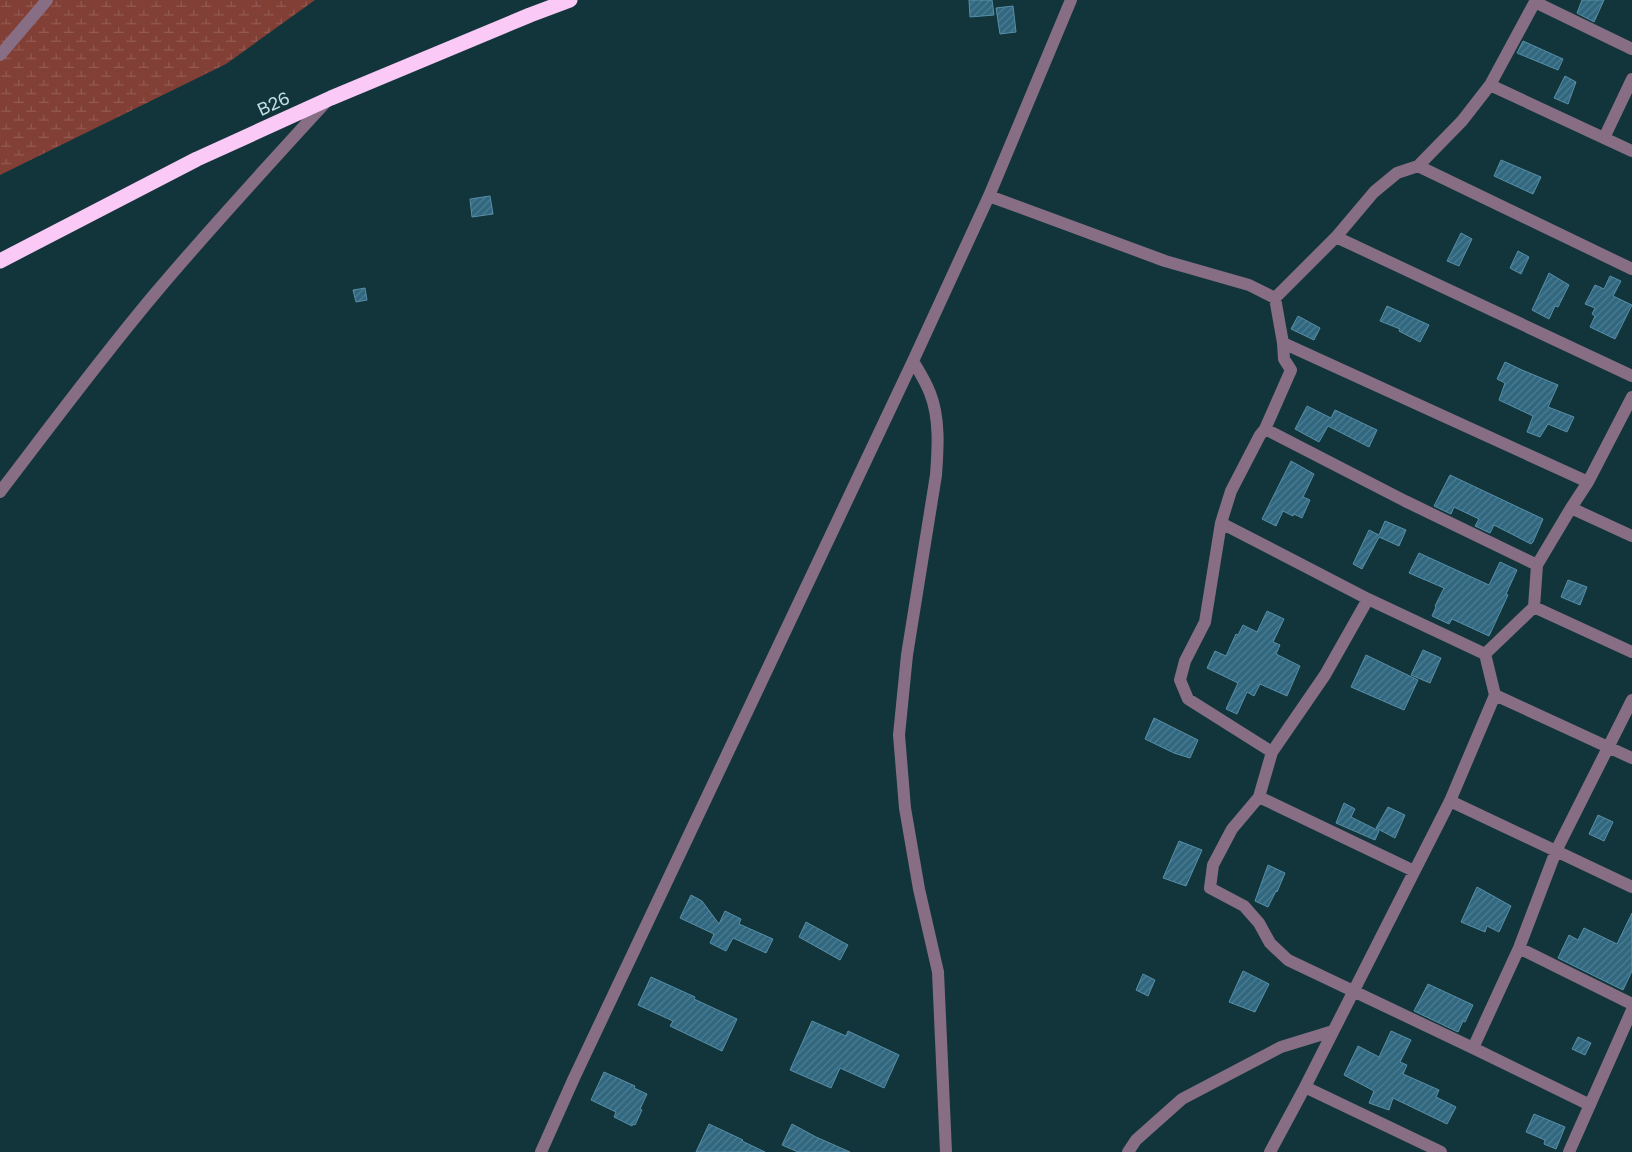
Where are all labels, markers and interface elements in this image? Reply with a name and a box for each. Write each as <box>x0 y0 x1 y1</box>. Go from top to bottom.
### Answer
street label: B26 <box>253 86 293 120</box>

